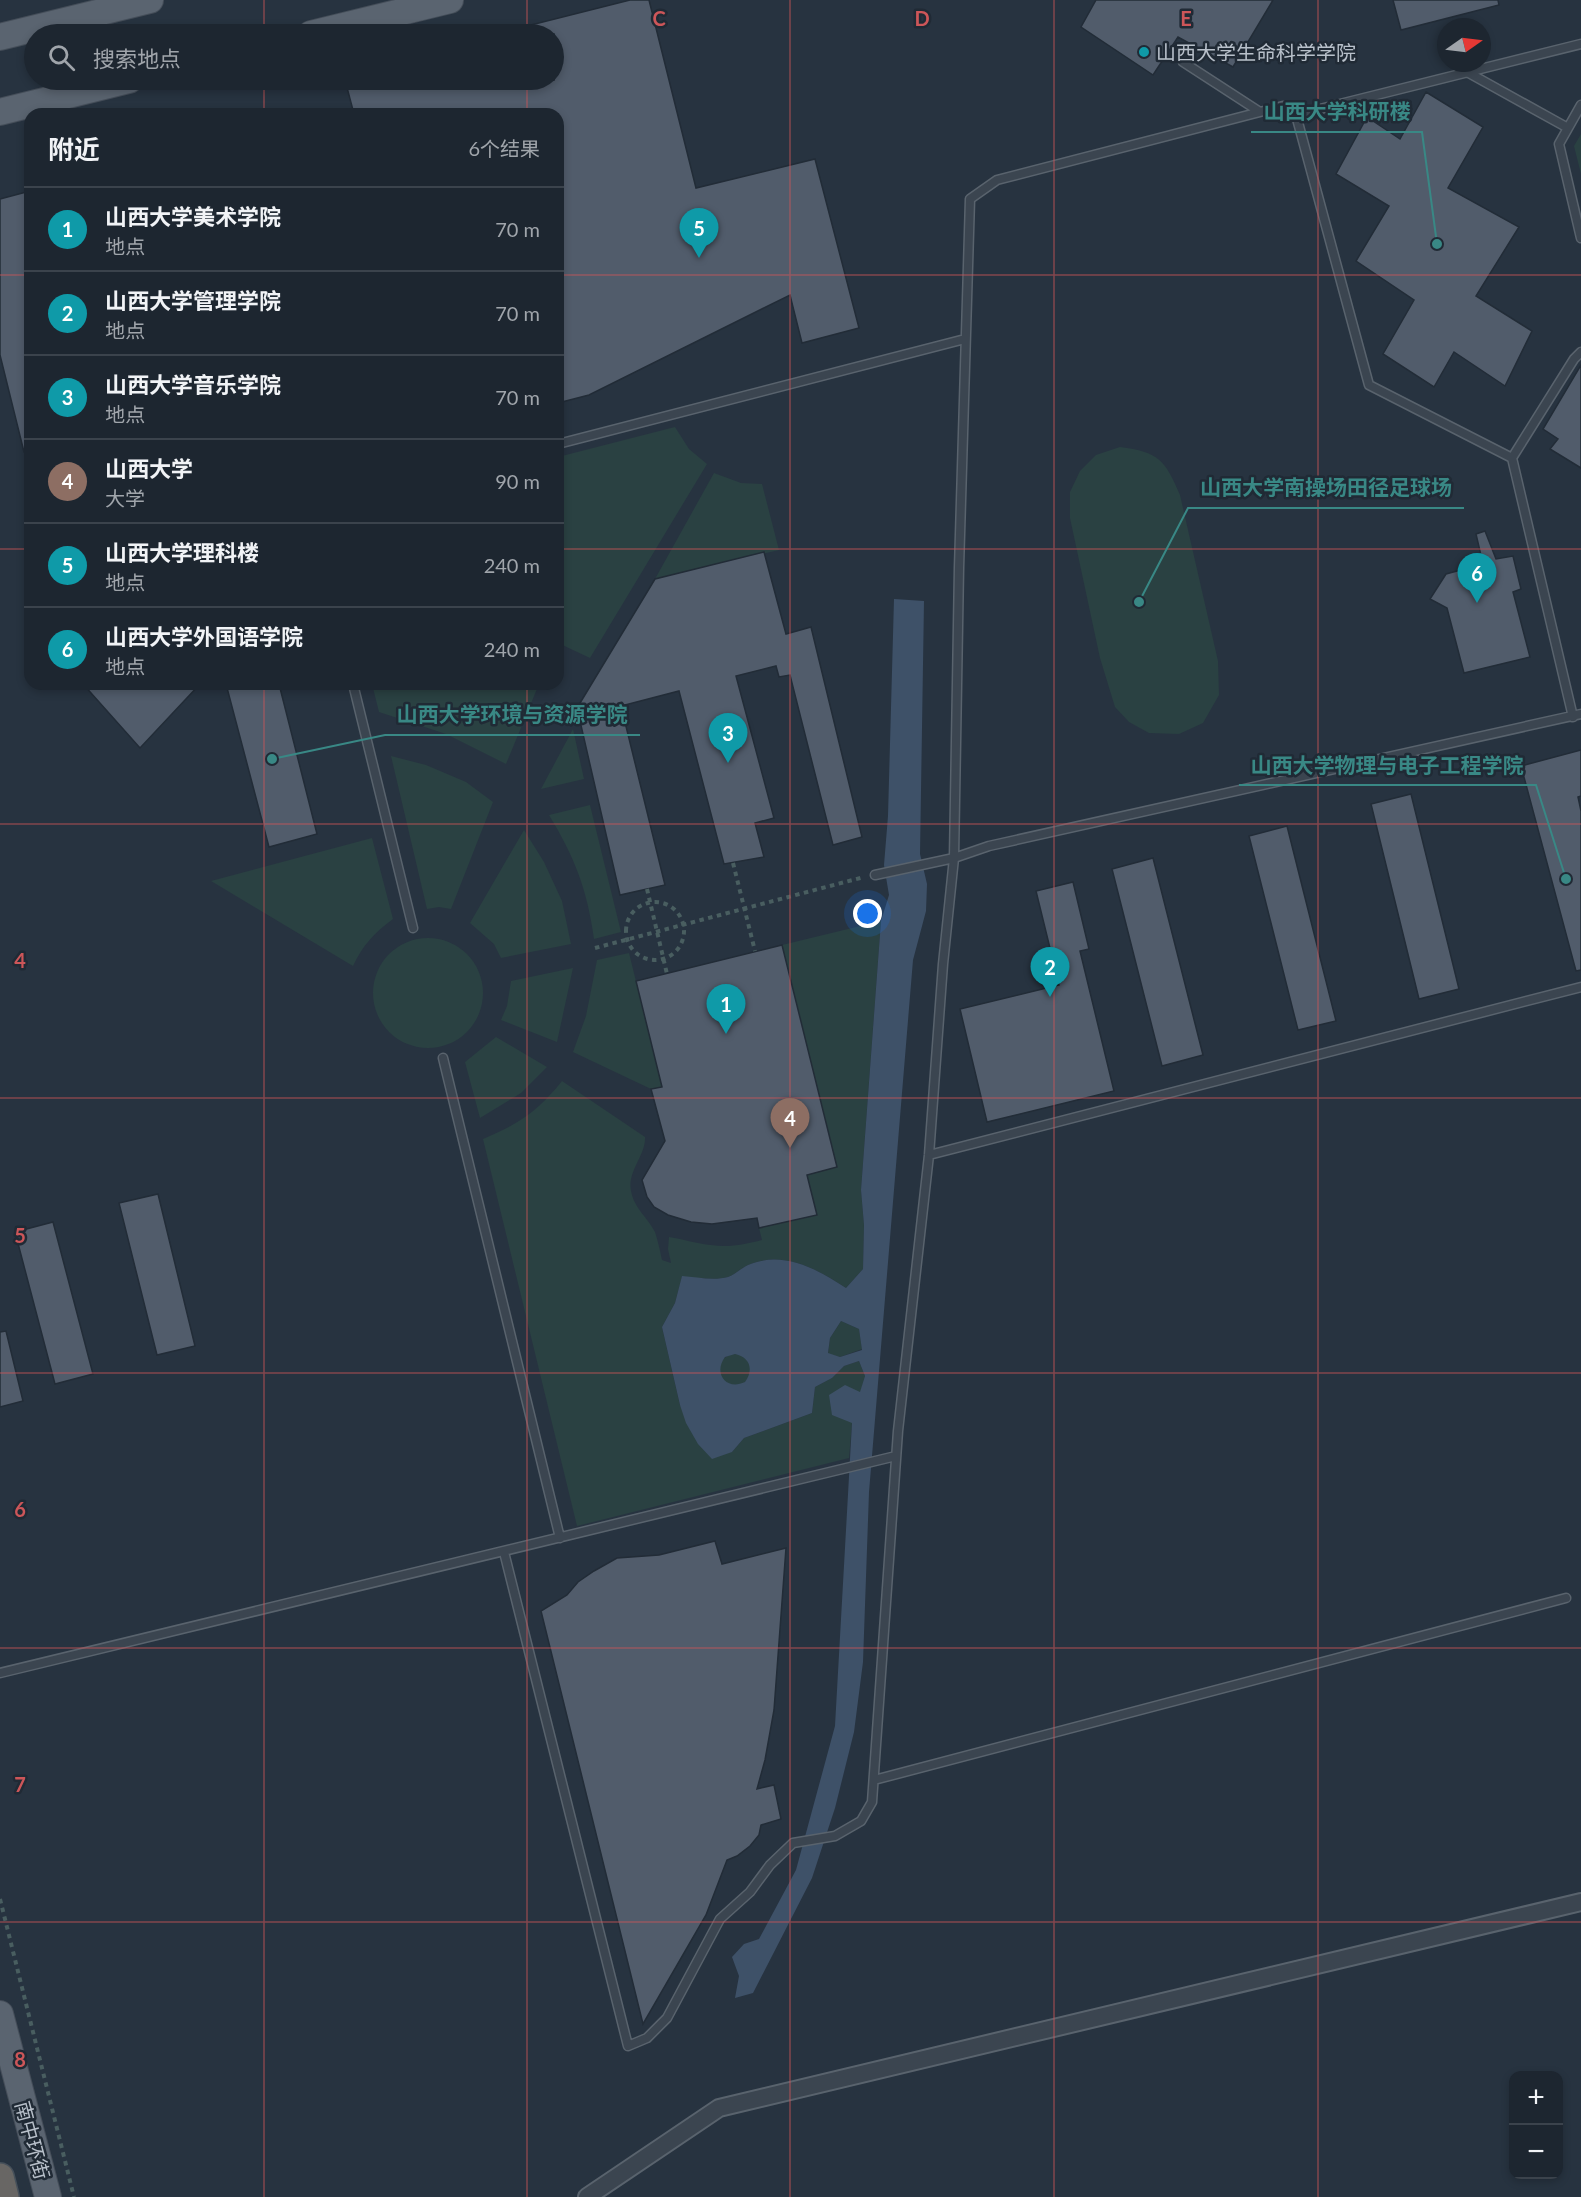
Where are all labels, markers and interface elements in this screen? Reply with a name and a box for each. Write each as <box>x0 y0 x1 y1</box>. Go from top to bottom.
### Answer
text: C <box>652 6 666 30</box>
text: D <box>914 6 930 30</box>
text: E <box>1180 6 1192 30</box>
north arrow <box>1437 18 1491 72</box>
search box <box>24 24 564 90</box>
place label: 山西大学生命科学学院 <box>1156 40 1356 64</box>
icon: search <box>45 41 78 74</box>
text: 搜索地点 <box>93 45 181 72</box>
marker: 山西大学生命科学学院 <box>1137 45 1151 59</box>
callout: 山西大学科研楼 <box>1251 93 1422 132</box>
text: 山西大学科研楼 <box>1264 98 1411 123</box>
text: 附近 <box>48 133 100 165</box>
text: 6个结果 <box>468 136 540 160</box>
text: 山西大学美术学院 <box>105 203 281 230</box>
pin: 5 <box>680 208 718 258</box>
text: 1 <box>62 217 73 241</box>
text: 70 m <box>495 217 540 241</box>
text: 地点 <box>105 234 145 258</box>
text: 山西大学管理学院 <box>105 287 281 314</box>
text: 2 <box>62 301 73 325</box>
text: 70 m <box>495 301 540 325</box>
text: 地点 <box>105 318 145 342</box>
text: 山西大学音乐学院 <box>105 371 281 398</box>
text: 3 <box>62 385 73 409</box>
text: 70 m <box>495 385 540 409</box>
text: 地点 <box>105 402 145 426</box>
text: 山西大学 <box>105 455 193 482</box>
text: 4 <box>62 469 73 493</box>
text: 90 m <box>495 469 540 493</box>
callout: 山西大学南操场田径足球场 <box>1188 469 1464 508</box>
text: 山西大学南操场田径足球场 <box>1200 474 1452 499</box>
text: 大学 <box>105 486 145 510</box>
text: 山西大学理科楼 <box>105 539 259 566</box>
text: 5 <box>62 553 73 577</box>
text: 240 m <box>484 553 540 577</box>
pin: 6 <box>1458 554 1496 603</box>
text: 地点 <box>105 570 145 594</box>
text: 山西大学外国语学院 <box>105 623 303 650</box>
text: 6 <box>62 637 73 661</box>
text: 240 m <box>484 637 540 661</box>
text: 地点 <box>105 654 145 678</box>
callout: 山西大学环境与资源学院 <box>385 696 640 735</box>
text: 山西大学环境与资源学院 <box>397 701 628 726</box>
pin: 3 <box>708 714 748 763</box>
callout: 山西大学物理与电子工程学院 <box>1239 746 1536 785</box>
text: 山西大学物理与电子工程学院 <box>1251 752 1524 777</box>
your location <box>853 899 882 928</box>
text: 4 <box>14 948 26 972</box>
pin: 2 <box>1030 948 1070 997</box>
pin: 1 <box>706 984 746 1034</box>
pin: 4 <box>770 1098 810 1148</box>
text: 5 <box>14 1223 26 1247</box>
text: 6 <box>14 1497 26 1521</box>
text: 7 <box>14 1772 26 1796</box>
text: 8 <box>14 2047 26 2071</box>
map controls <box>1509 2071 1563 2179</box>
button: + <box>1509 2071 1563 2125</box>
street label: 南中环街 <box>11 2098 55 2182</box>
button: − <box>1509 2125 1563 2179</box>

